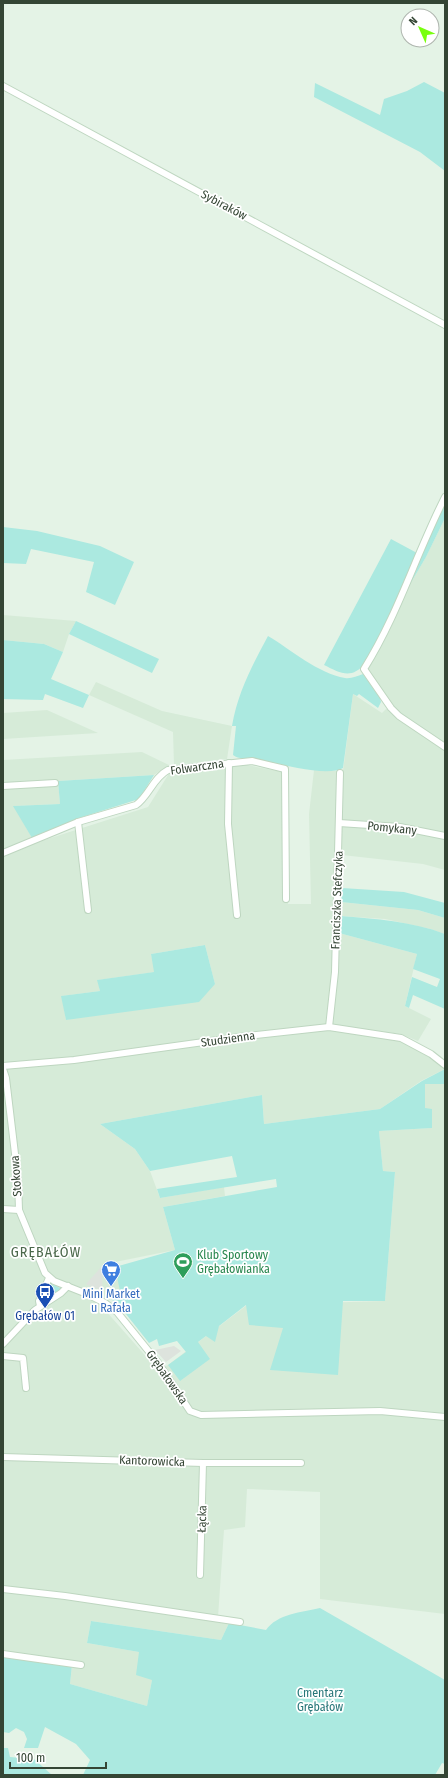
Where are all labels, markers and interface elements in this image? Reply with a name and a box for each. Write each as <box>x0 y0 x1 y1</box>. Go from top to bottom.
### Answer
north arrow <box>400 8 440 48</box>
text: N <box>406 14 420 28</box>
street label: Sybiraków <box>199 187 249 223</box>
street label: Folwarczna <box>169 756 225 778</box>
street label: Pomykany <box>367 818 418 838</box>
street label: Franciszka Stefczyka <box>328 850 346 950</box>
street label: Studzienna <box>200 1028 256 1050</box>
street label: Stokowa <box>8 1155 24 1197</box>
district label: GRĘBAŁÓW <box>11 1243 81 1261</box>
place label: Klub Sportowy Grębałowianka <box>197 1248 270 1276</box>
sports icon: Klub Sportowy Grębałowianka <box>172 1251 194 1279</box>
supermarket icon: Mini Market u Rafała <box>100 1259 122 1287</box>
bus stop icon: Grębałów 01 <box>34 1281 56 1309</box>
place label: Mini Market u Rafała <box>82 1287 140 1315</box>
place label: Grębałów 01 <box>15 1309 75 1323</box>
street label: Grębałowska <box>143 1347 191 1407</box>
street label: Kantorowicka <box>119 1453 185 1469</box>
street label: Łącka <box>195 1505 209 1533</box>
park label: Cmentarz Grębałów <box>297 1686 343 1714</box>
scale bar <box>10 1744 106 1770</box>
text: 100 m <box>16 1751 45 1765</box>

